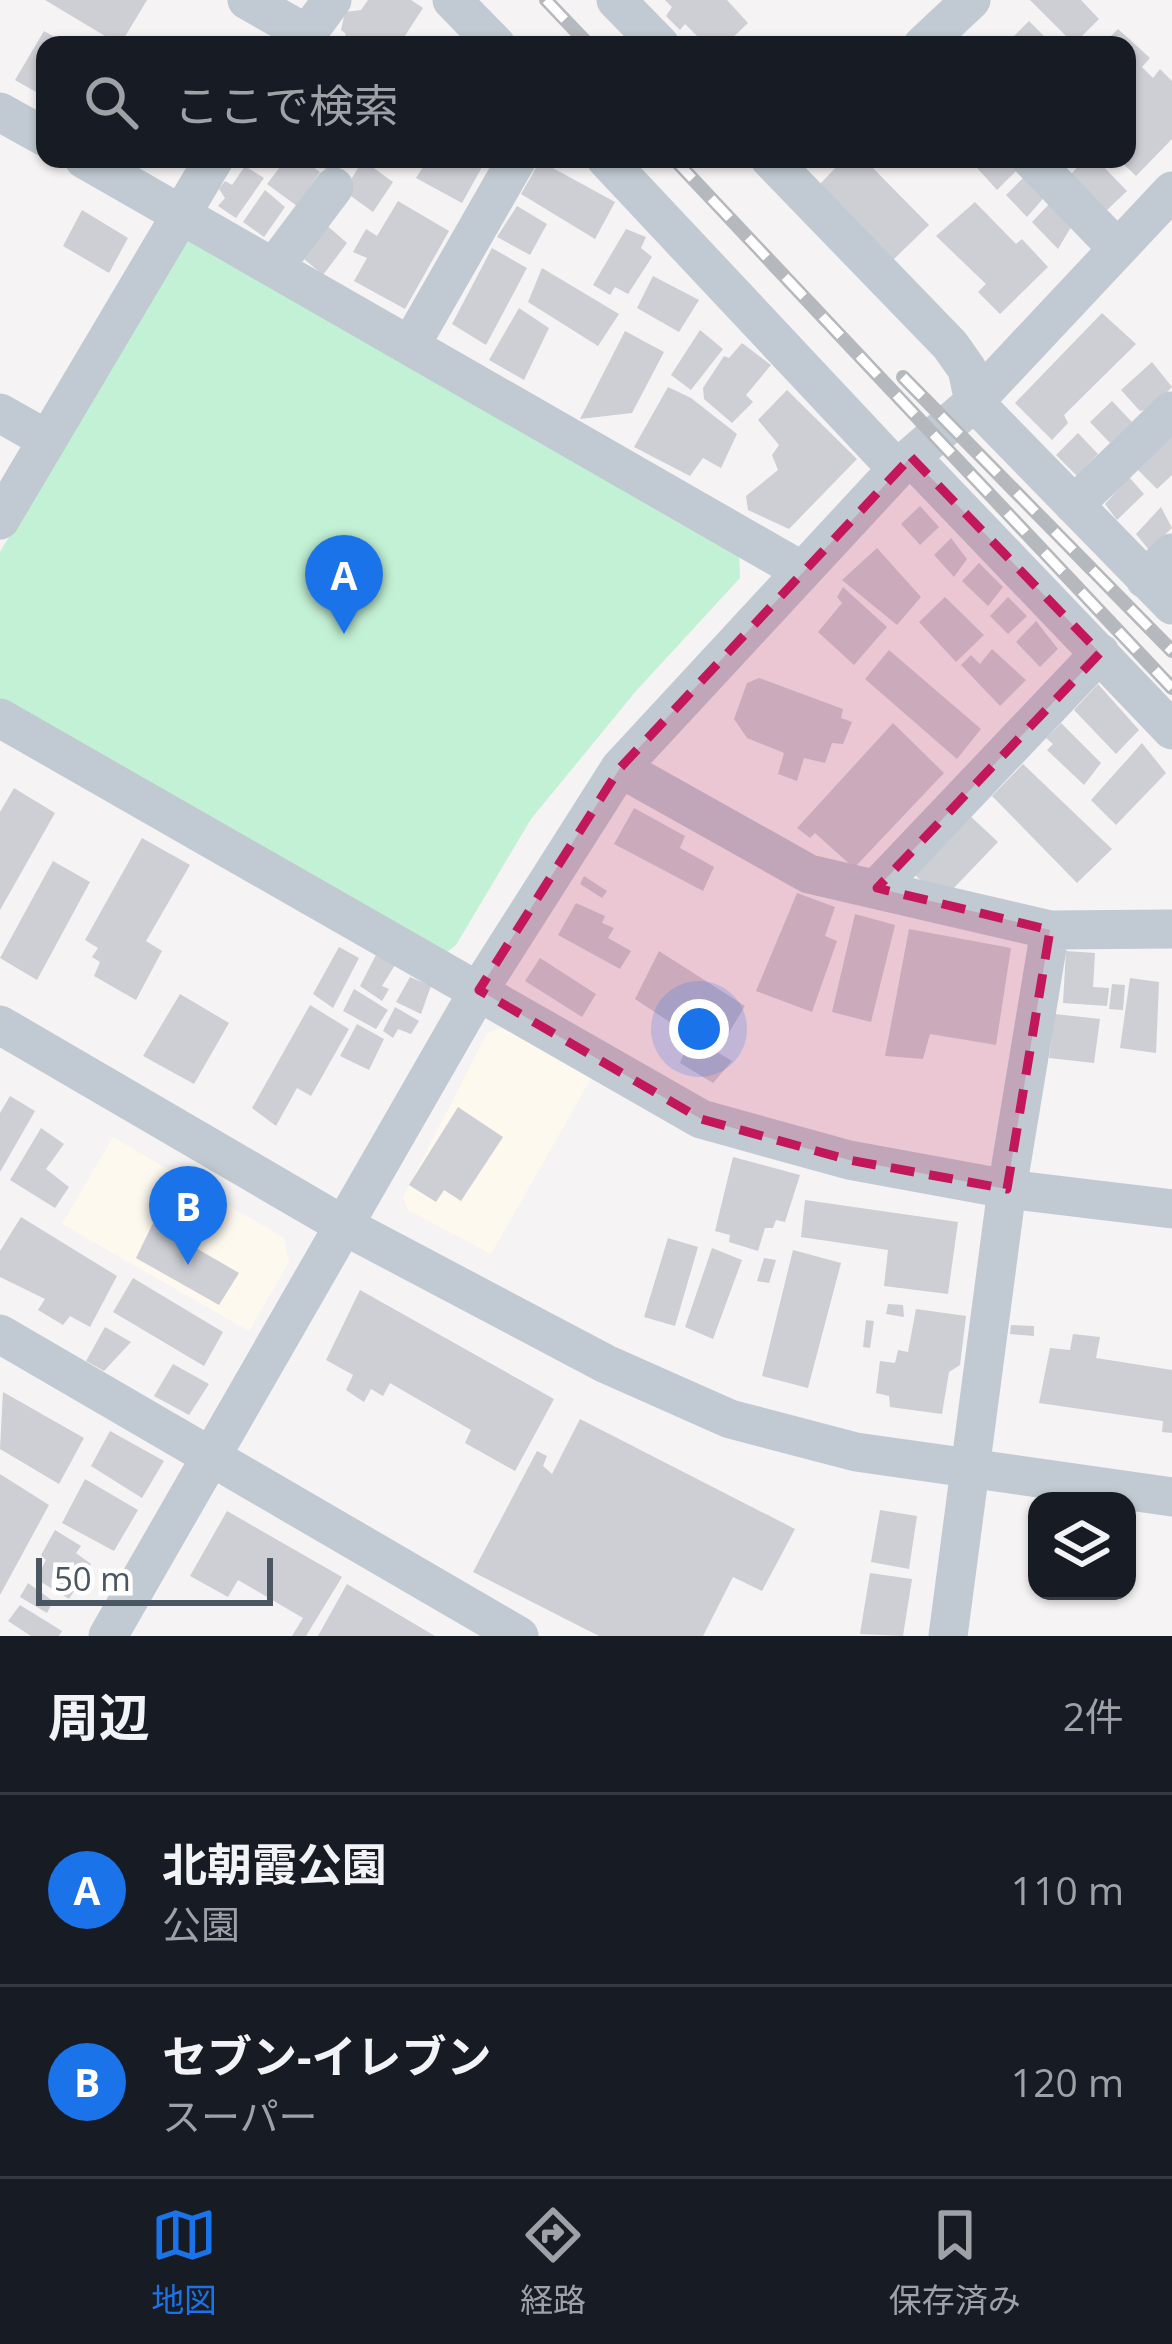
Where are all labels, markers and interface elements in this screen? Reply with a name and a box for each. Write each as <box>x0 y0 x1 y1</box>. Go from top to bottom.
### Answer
search box <box>36 36 1136 168</box>
icon: search <box>78 69 144 135</box>
text: ここで検索 <box>174 74 399 135</box>
pin: A <box>305 535 383 634</box>
your location <box>669 999 729 1059</box>
pin: B <box>149 1166 227 1265</box>
map controls <box>1028 1492 1136 1600</box>
button: layers <box>1028 1492 1136 1600</box>
scale bar <box>36 1552 273 1605</box>
text: 50 m <box>54 1556 131 1601</box>
text: 周辺 <box>48 1681 150 1751</box>
text: 2件 <box>1063 1689 1124 1742</box>
text: 北朝霞公園 <box>162 1833 387 1894</box>
text: A <box>74 1863 100 1916</box>
text: 110 m <box>1011 1863 1124 1916</box>
text: 公園 <box>162 1897 240 1950</box>
text: セブン-イレブン <box>162 2025 491 2086</box>
text: B <box>74 2055 100 2108</box>
text: 120 m <box>1011 2055 1124 2108</box>
text: スーパー <box>162 2089 318 2142</box>
tab: 地図 <box>151 2202 217 2322</box>
tab: 経路 <box>520 2202 586 2322</box>
tab: 保存済み <box>889 2202 1021 2322</box>

